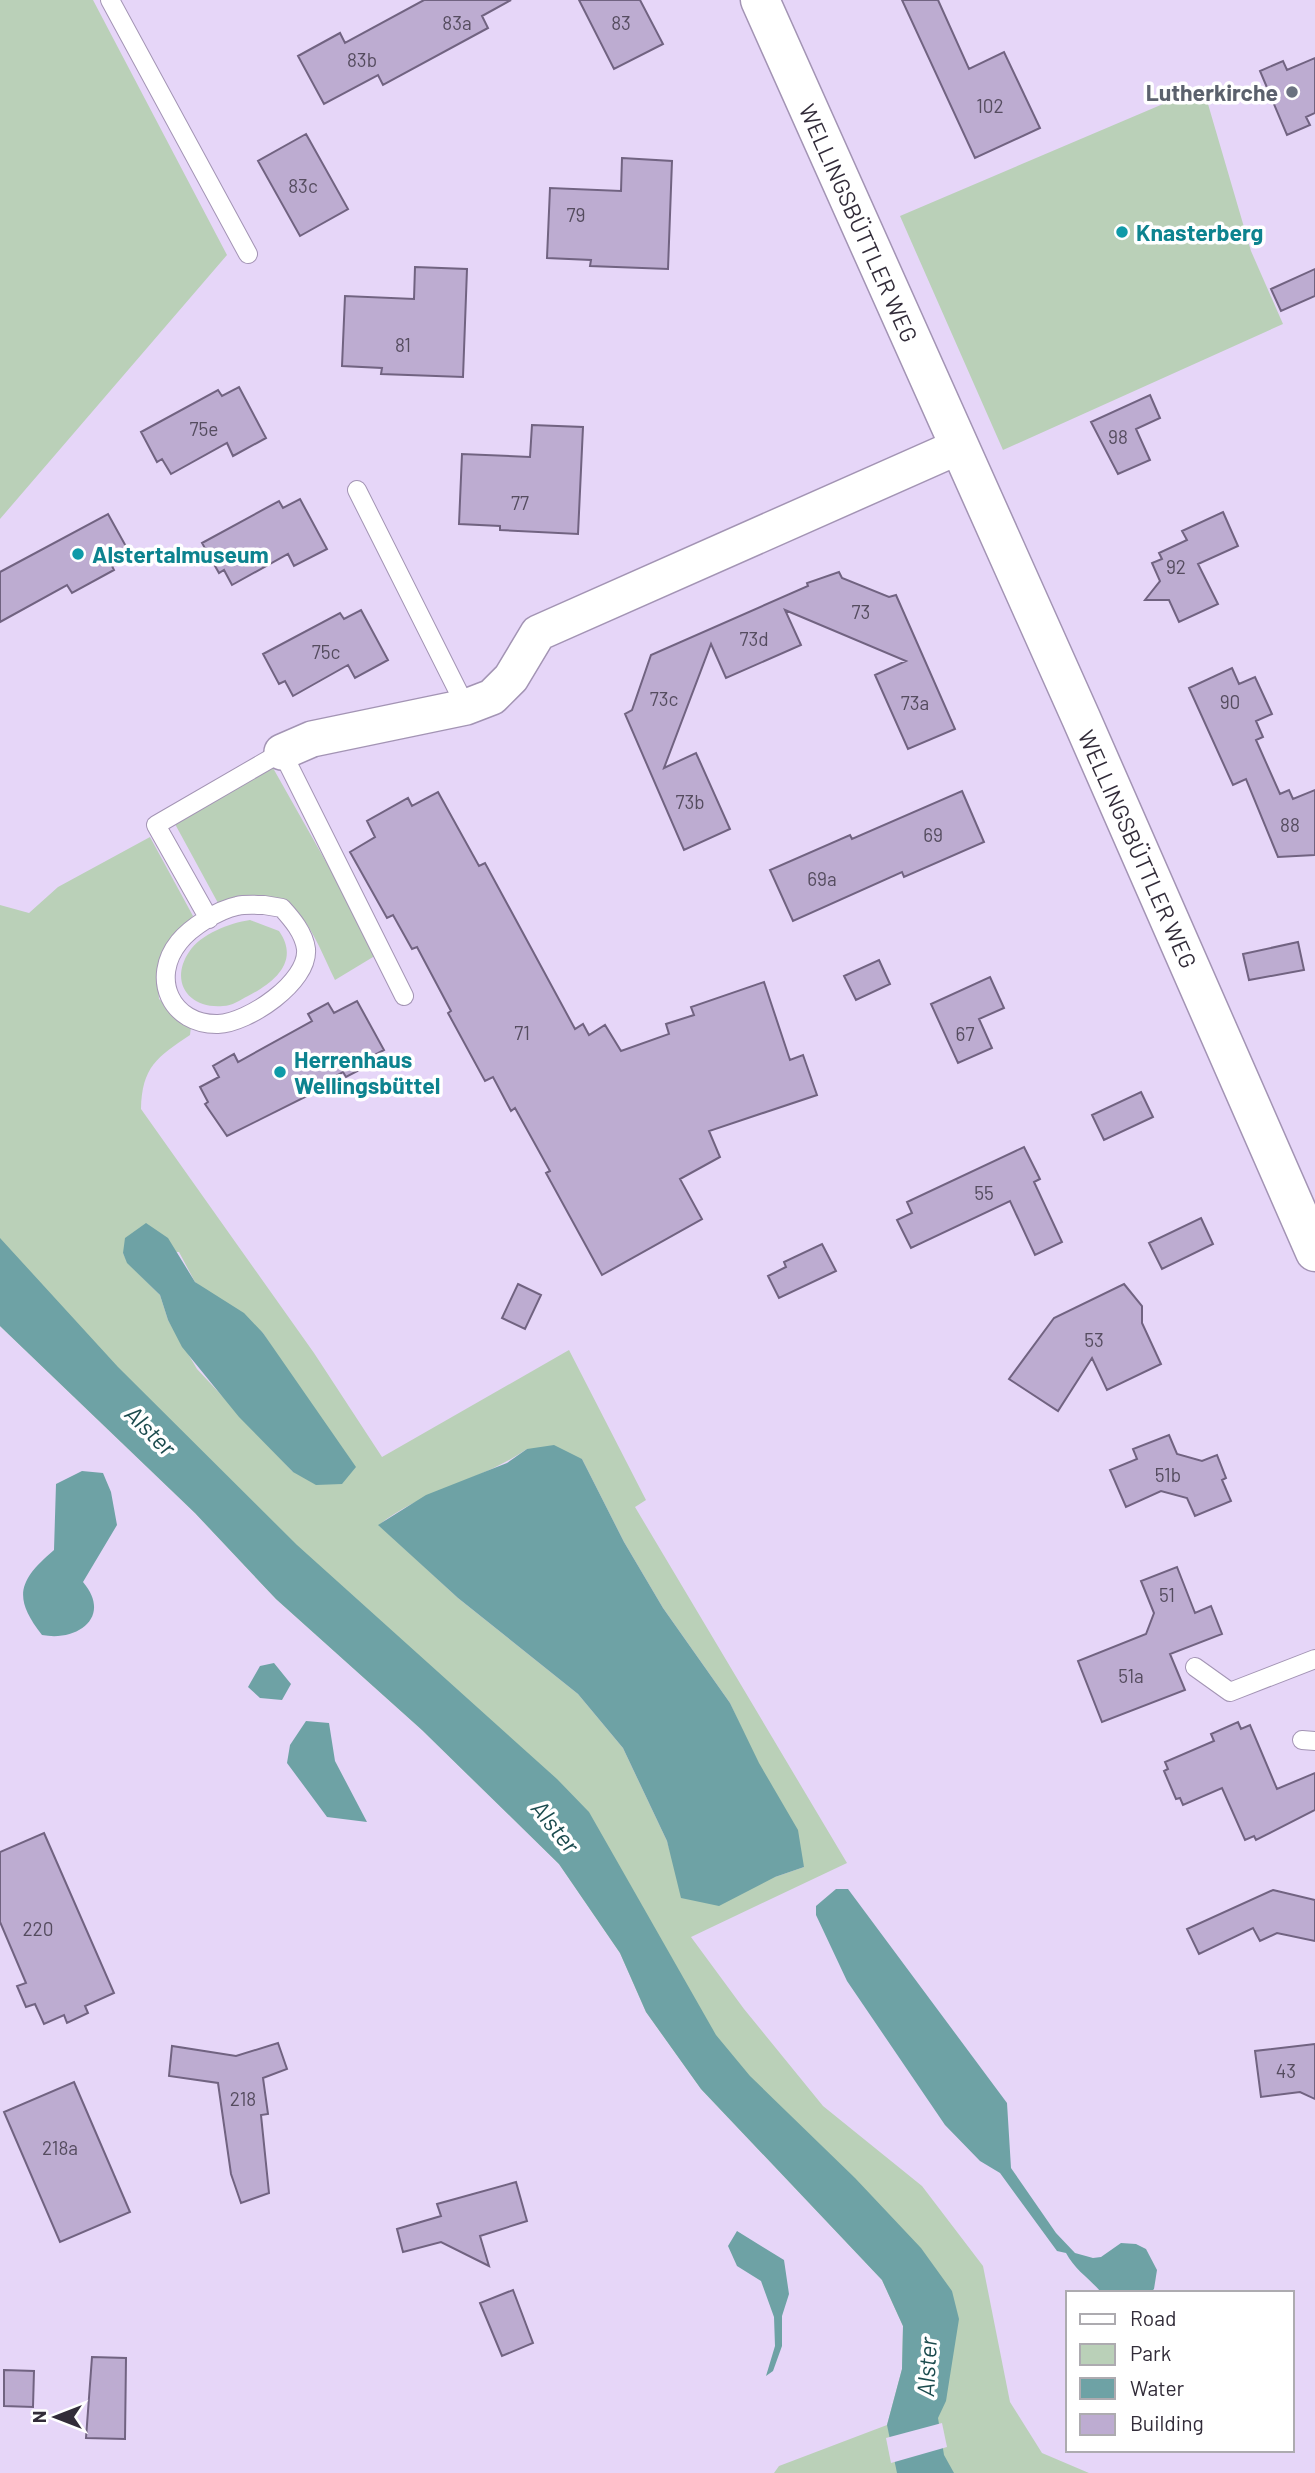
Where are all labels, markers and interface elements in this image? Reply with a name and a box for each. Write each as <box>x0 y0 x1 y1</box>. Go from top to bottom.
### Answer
house number: 83a <box>442 11 472 34</box>
house number: 83 <box>611 11 631 34</box>
house number: 83b <box>347 48 377 71</box>
place label: Lutherkirche <box>1146 78 1278 106</box>
marker: Lutherkirche <box>1284 84 1300 100</box>
house number: 102 <box>976 94 1004 117</box>
street label: WELLINGSBÜTTLER WEG <box>794 99 924 347</box>
house number: 83c <box>288 174 318 197</box>
house number: 79 <box>567 203 585 226</box>
place label: Knasterberg <box>1136 218 1263 246</box>
marker: Knasterberg <box>1114 224 1130 240</box>
house number: 81 <box>395 333 411 356</box>
house number: 75e <box>190 417 218 440</box>
house number: 98 <box>1108 425 1128 448</box>
house number: 77 <box>511 491 529 514</box>
place label: Alstertalmuseum <box>92 540 269 568</box>
marker: Alstertalmuseum <box>70 546 86 562</box>
house number: 92 <box>1166 555 1186 578</box>
house number: 73 <box>852 600 870 623</box>
house number: 73d <box>739 627 769 650</box>
house number: 75c <box>312 640 340 663</box>
house number: 73c <box>650 687 678 710</box>
house number: 90 <box>1220 690 1240 713</box>
house number: 73a <box>901 691 929 714</box>
street label: WELLINGSBÜTTLER WEG <box>1073 725 1203 973</box>
house number: 73b <box>675 790 705 813</box>
house number: 88 <box>1280 813 1300 836</box>
house number: 69 <box>923 823 943 846</box>
house number: 69a <box>807 867 837 890</box>
house number: 71 <box>514 1021 530 1044</box>
house number: 67 <box>956 1022 974 1045</box>
place label: Herrenhaus Wellingsbüttel <box>294 1045 440 1099</box>
marker: Herrenhaus Wellingsbüttel <box>272 1064 288 1080</box>
house number: 55 <box>974 1181 994 1204</box>
house number: 53 <box>1084 1328 1104 1351</box>
water label: Alster <box>120 1399 183 1462</box>
house number: 51b <box>1155 1463 1181 1486</box>
house number: 51 <box>1159 1583 1175 1606</box>
house number: 51a <box>1118 1664 1144 1687</box>
water label: Alster <box>526 1794 587 1859</box>
house number: 220 <box>22 1917 54 1940</box>
house number: 43 <box>1276 2059 1296 2082</box>
house number: 218 <box>230 2087 256 2110</box>
house number: 218a <box>42 2136 78 2159</box>
legend <box>1066 2291 1294 2452</box>
text: Road <box>1130 2305 1176 2330</box>
water label: Alster <box>910 2335 942 2398</box>
text: Park <box>1130 2340 1171 2365</box>
text: Water <box>1130 2375 1185 2400</box>
north arrow <box>21 2382 91 2452</box>
text: Building <box>1130 2410 1204 2435</box>
text: N <box>27 2411 50 2423</box>

